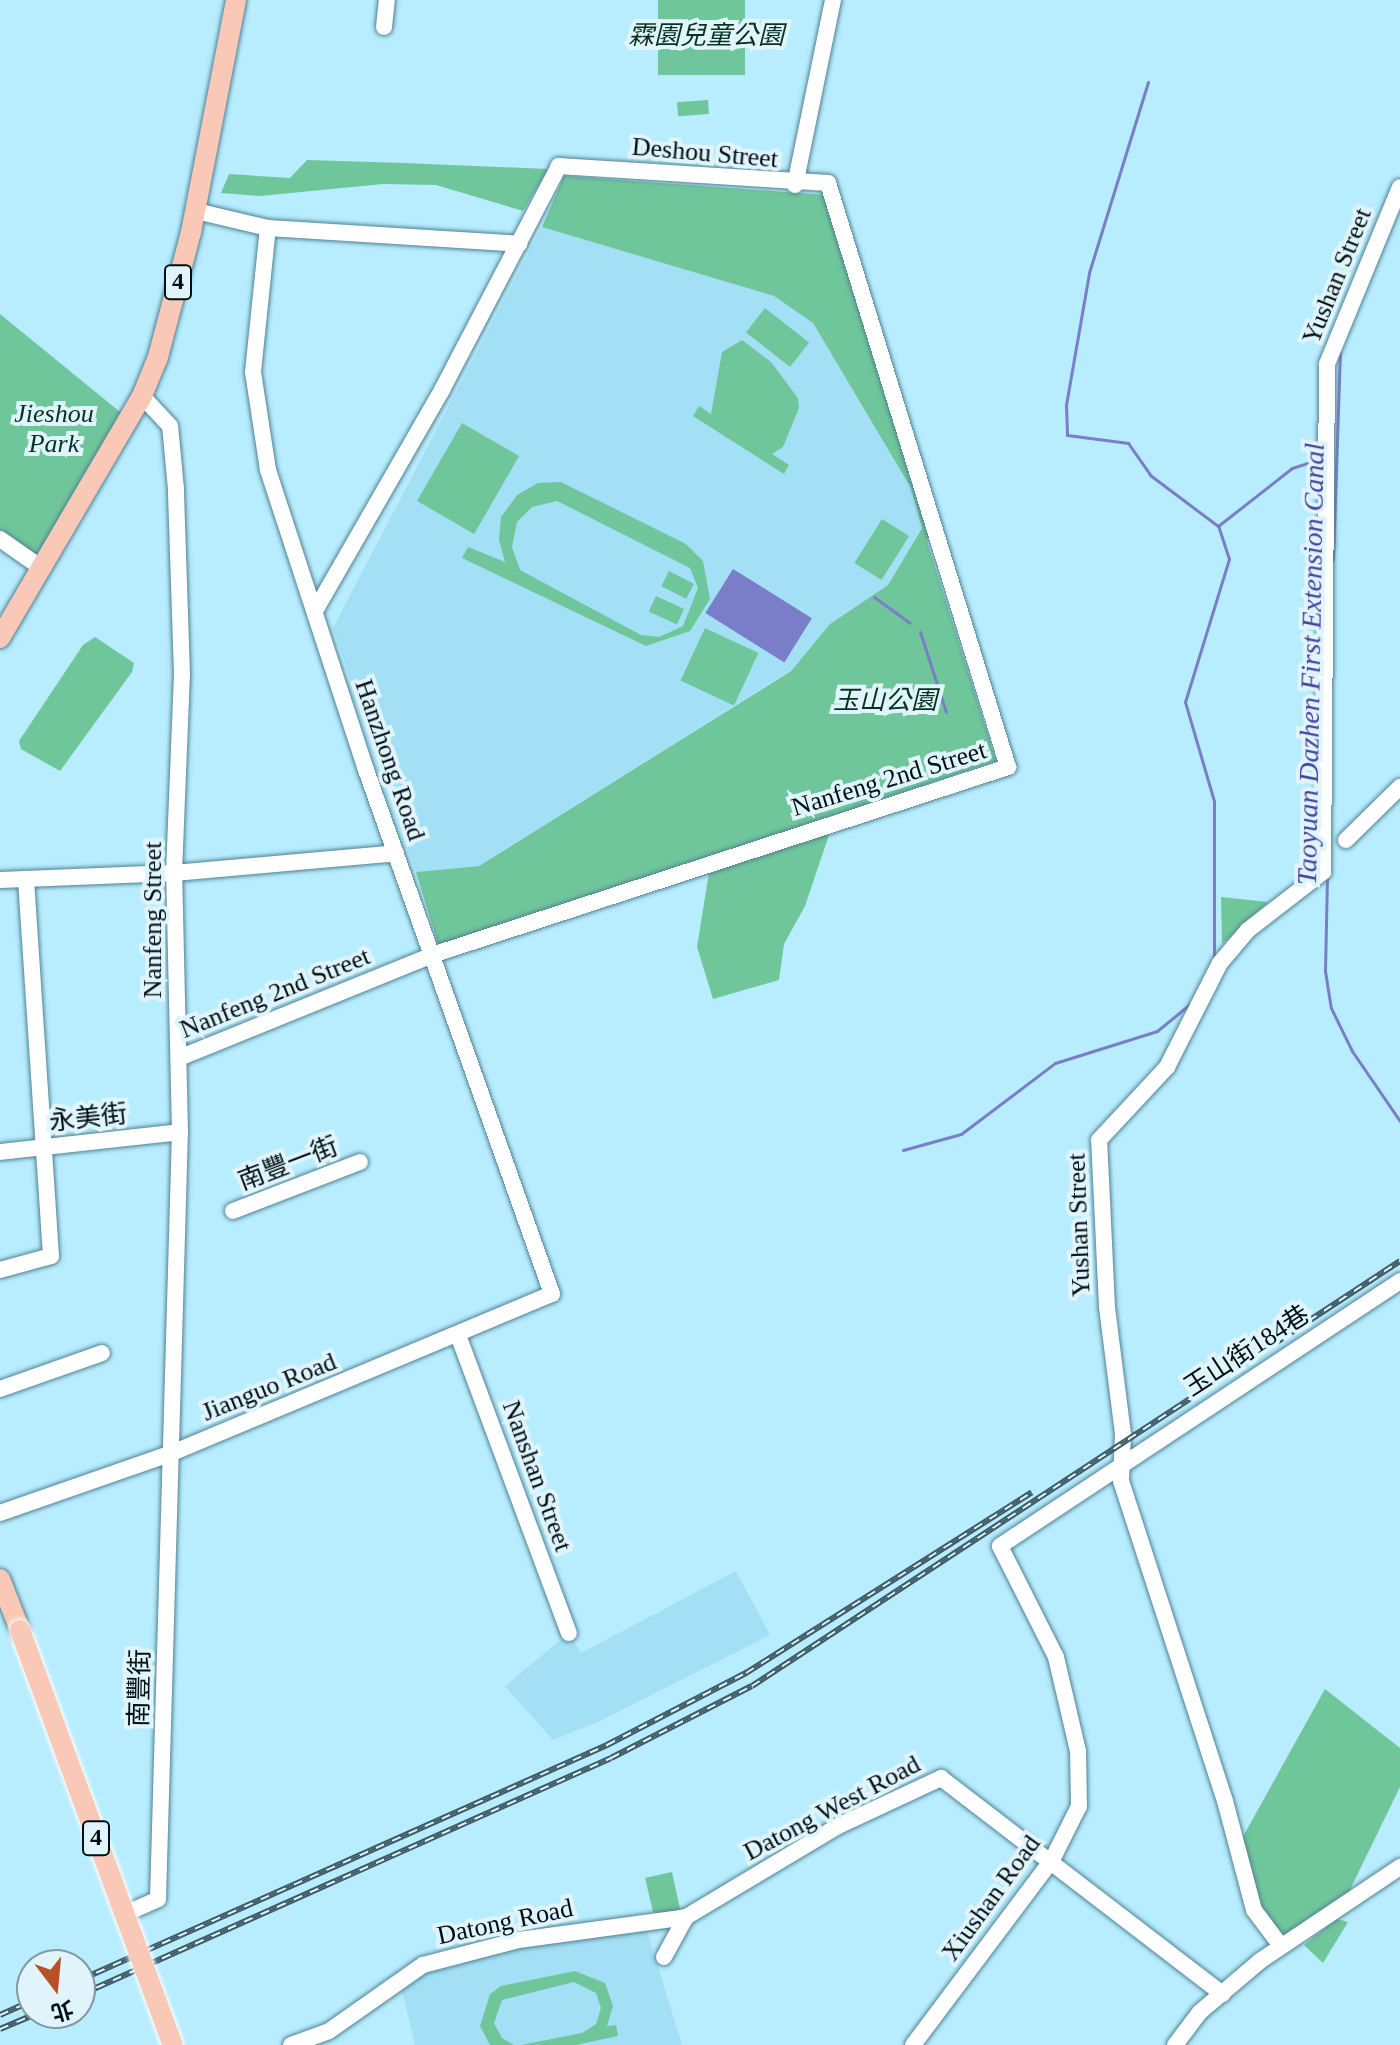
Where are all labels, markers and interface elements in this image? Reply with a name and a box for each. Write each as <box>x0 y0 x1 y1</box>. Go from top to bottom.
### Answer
park label: 霖園兒童公園 <box>628 20 784 52</box>
street label: Deshou Street <box>631 131 779 175</box>
street label: Yushan Street <box>1296 204 1378 348</box>
road number: 4 <box>164 262 192 302</box>
park label: Jieshou Park <box>14 398 94 460</box>
water label: Taoyuan Dazhen First Extension Canal <box>1290 443 1332 885</box>
street label: Hanzhong Road <box>348 675 432 845</box>
park label: 玉山公園 <box>833 685 937 717</box>
street label: Nanfeng 2nd Street <box>788 735 990 823</box>
street label: Nanfeng Street <box>137 842 169 998</box>
street label: Nanfeng 2nd Street <box>175 941 375 1045</box>
street label: 永美街 <box>48 1098 128 1138</box>
street label: 南豐一街 <box>234 1131 342 1197</box>
street label: Yushan Street <box>1061 1153 1097 1297</box>
street label: 玉山街184巷 <box>1179 1299 1315 1403</box>
street label: Jianguo Road <box>197 1346 341 1428</box>
street label: Nanshan Street <box>495 1396 579 1556</box>
street label: 南豐街 <box>124 1649 156 1727</box>
street label: Datong West Road <box>738 1748 926 1868</box>
road number: 4 <box>82 1818 110 1858</box>
street label: Xiushan Road <box>935 1829 1047 1967</box>
street label: Datong Road <box>434 1892 576 1952</box>
north arrow <box>16 1949 96 2029</box>
text: 北 <box>48 1996 76 2026</box>

